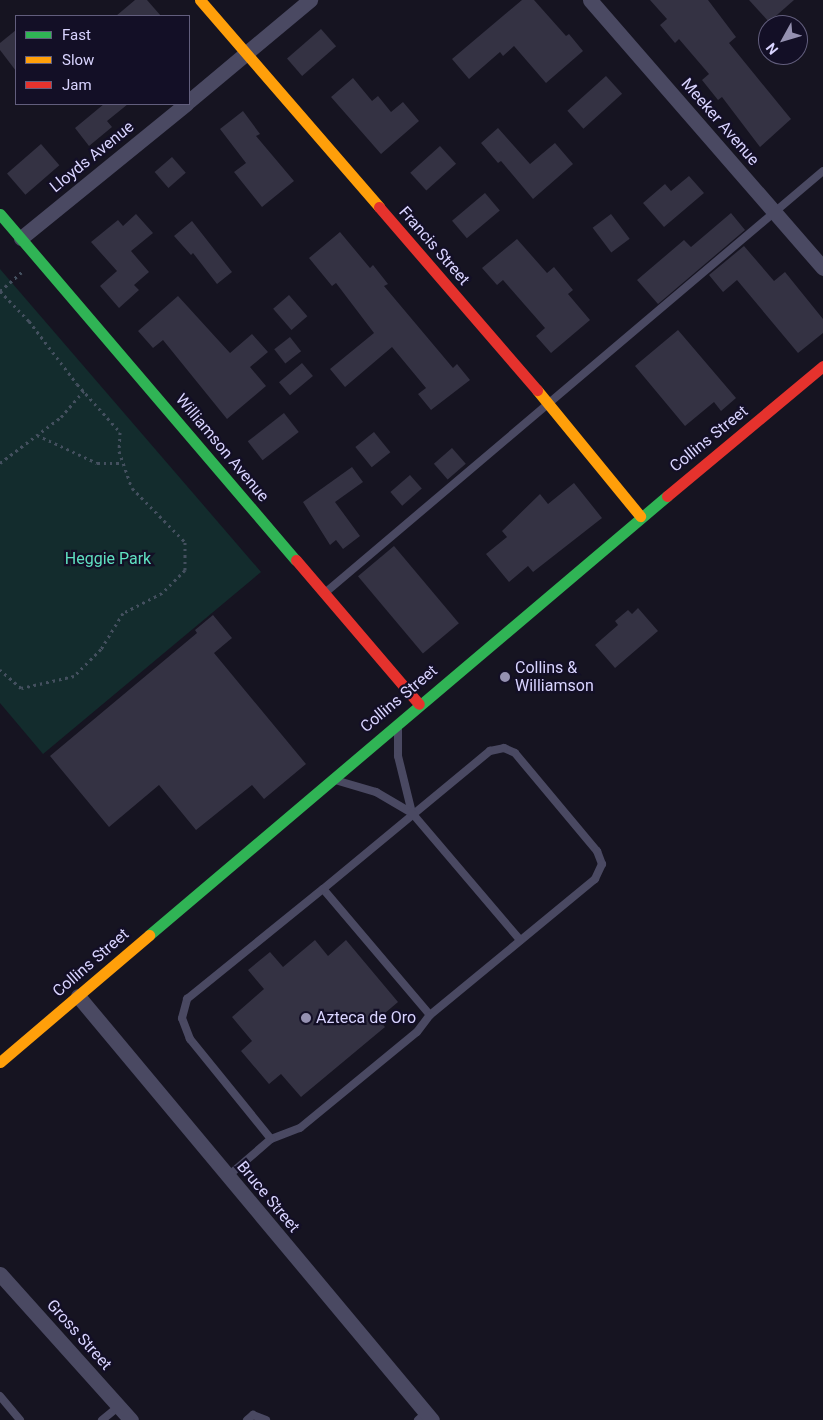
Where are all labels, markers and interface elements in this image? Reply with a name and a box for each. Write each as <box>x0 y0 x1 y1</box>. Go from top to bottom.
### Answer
legend <box>15 15 190 105</box>
north arrow <box>758 15 808 65</box>
text: Fast <box>62 26 91 44</box>
text: N <box>763 40 781 58</box>
text: Slow <box>62 51 94 69</box>
street label: Meeker Avenue <box>677 75 763 169</box>
text: Jam <box>62 76 92 94</box>
street label: Lloyds Avenue <box>46 117 138 197</box>
street label: Francis Street <box>395 203 473 289</box>
street label: Williamson Avenue <box>171 390 273 506</box>
street label: Collins Street <box>666 402 752 476</box>
park label: Heggie Park <box>65 549 151 569</box>
place label: Collins & Williamson <box>515 658 594 696</box>
street label: Collins Street <box>357 661 441 737</box>
marker: Collins & Williamson <box>499 671 511 683</box>
street label: Collins Street <box>49 925 133 1001</box>
place label: Azteca de Oro <box>316 1008 416 1028</box>
marker: Azteca de Oro <box>300 1012 312 1024</box>
street label: Bruce Street <box>233 1157 303 1237</box>
street label: Gross Street <box>42 1296 116 1374</box>

